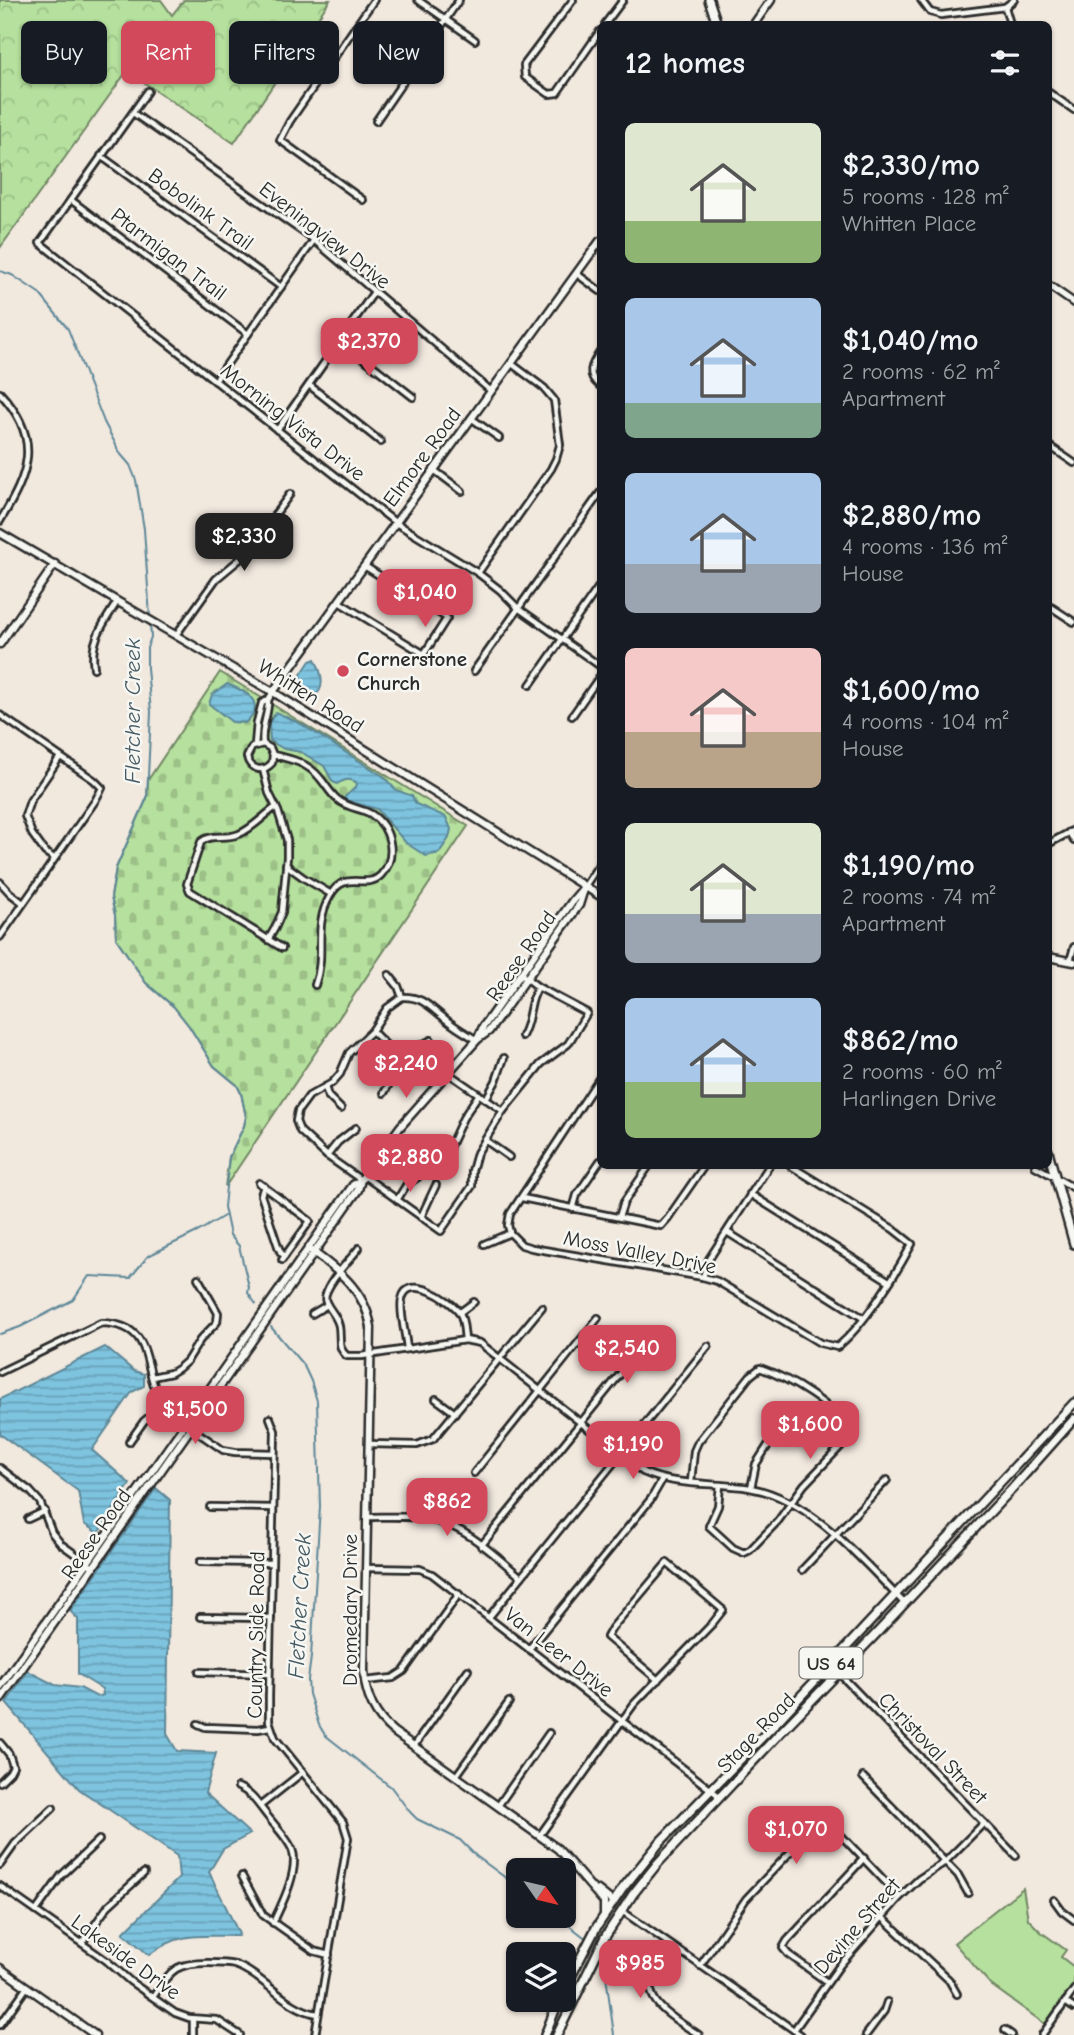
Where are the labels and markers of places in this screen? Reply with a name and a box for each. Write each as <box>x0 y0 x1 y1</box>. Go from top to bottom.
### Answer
pin: $2,370 <box>312 318 426 378</box>
pin: $2,330 <box>187 514 301 573</box>
pin: $1,040 <box>368 570 482 629</box>
place label: Cornerstone Church <box>357 647 467 695</box>
marker: Cornerstone Church <box>335 663 351 679</box>
pin: $2,240 <box>349 1040 463 1100</box>
pin: $2,880 <box>353 1134 467 1194</box>
pin: $2,540 <box>570 1326 684 1385</box>
pin: $1,500 <box>138 1386 252 1446</box>
pin: $1,600 <box>753 1402 867 1461</box>
pin: $1,190 <box>576 1422 690 1481</box>
pin: $862 <box>406 1478 488 1538</box>
pin: $1,070 <box>739 1806 853 1866</box>
pin: $985 <box>599 1940 681 2000</box>

